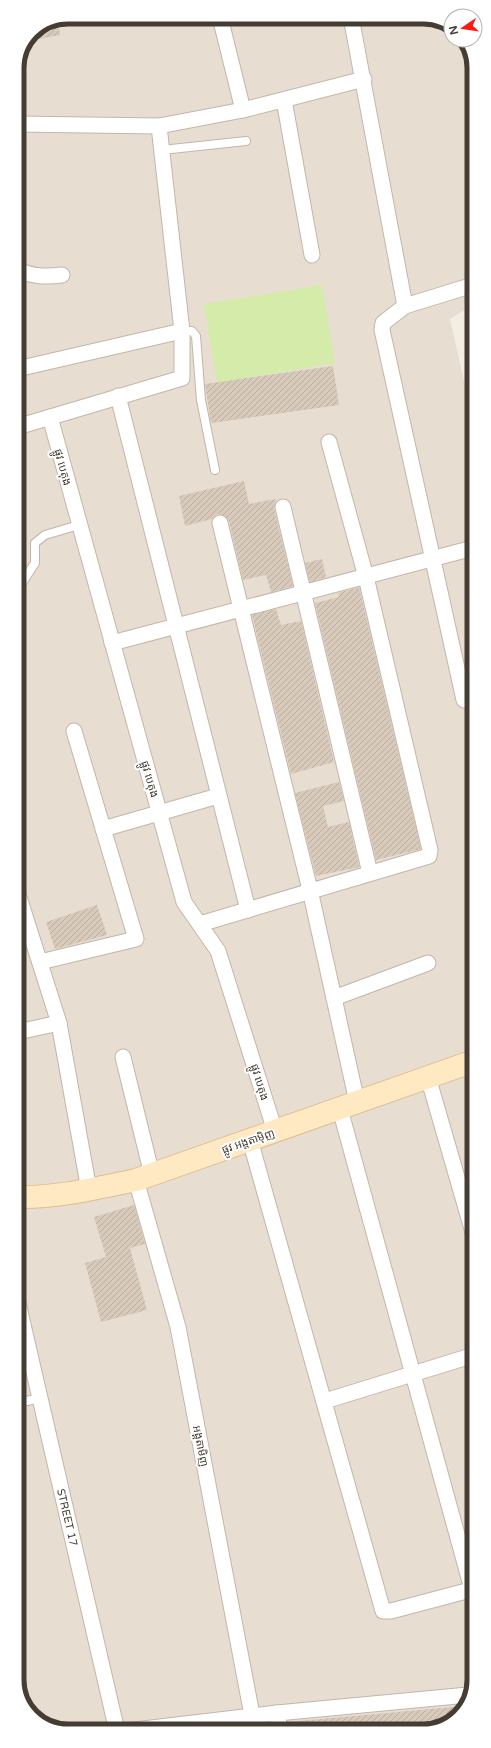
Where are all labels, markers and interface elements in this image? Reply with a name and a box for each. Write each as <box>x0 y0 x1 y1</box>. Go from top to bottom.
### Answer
north arrow <box>443 8 483 48</box>
text: N <box>446 24 461 36</box>
street label: ផ្លូវ បេតុង <box>48 447 74 488</box>
street label: ផ្លូវ បេតុង <box>135 759 161 800</box>
street label: ផ្លូវ បេតុង <box>245 1062 271 1103</box>
street label: ផ្លូវ អង្តតាម៉ិញ <box>220 1126 277 1160</box>
street label: អង្គតាមិញ <box>190 1424 212 1468</box>
street label: STREET 17 <box>54 1488 80 1547</box>

